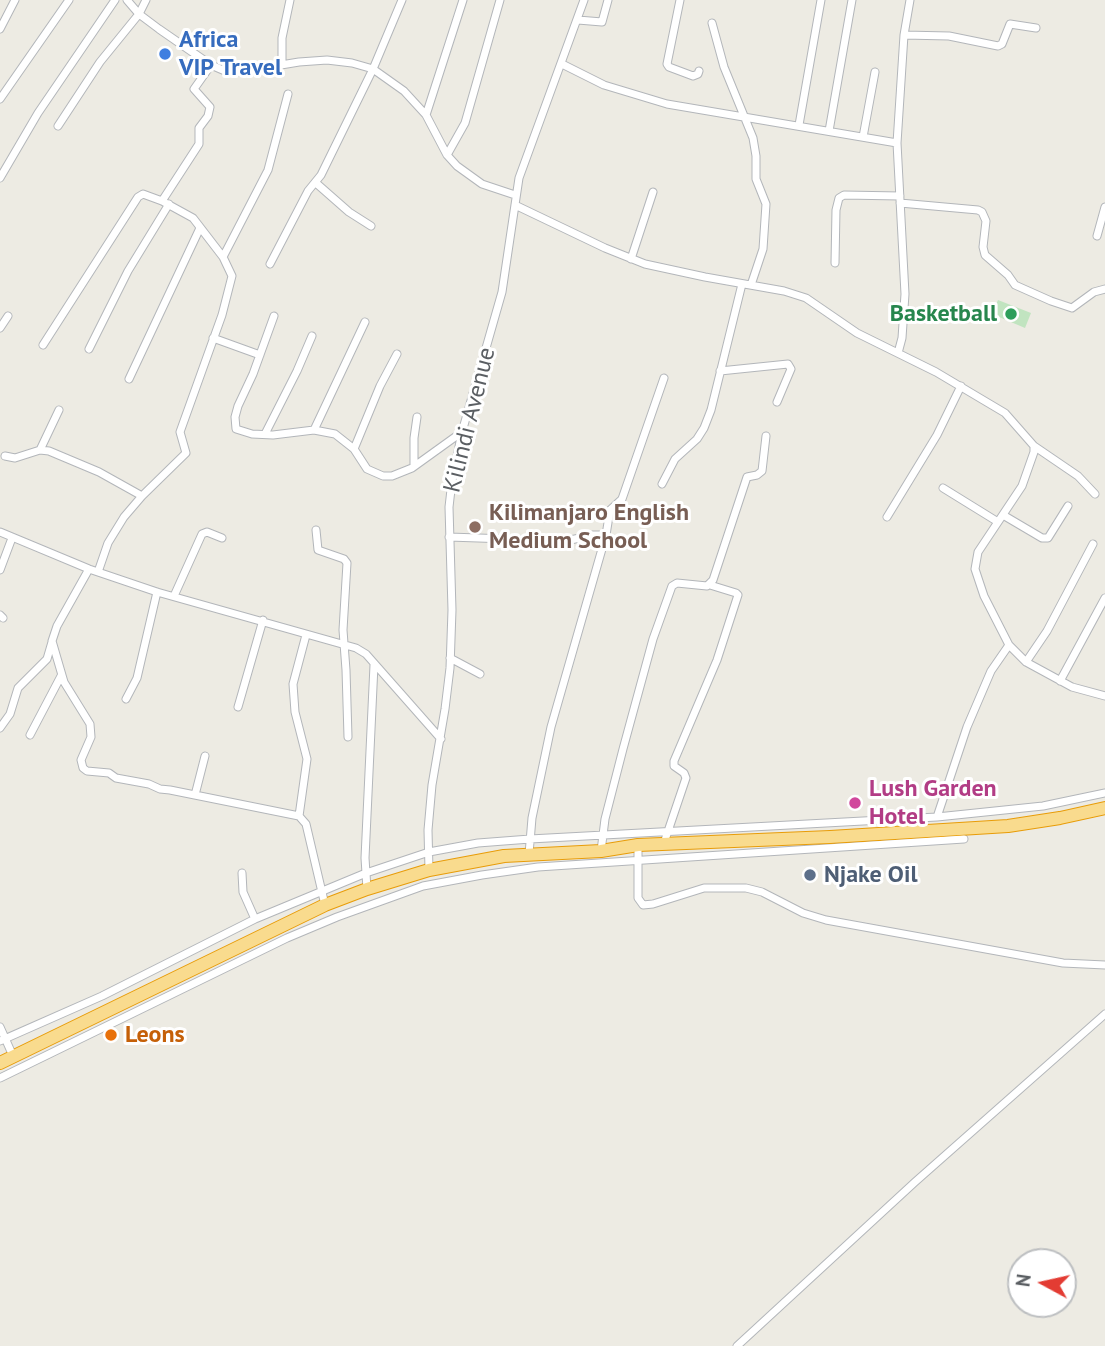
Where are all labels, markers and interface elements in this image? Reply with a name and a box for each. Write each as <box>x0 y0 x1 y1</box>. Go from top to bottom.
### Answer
place label: Africa VIP Travel <box>179 26 282 82</box>
marker: Africa VIP Travel <box>157 46 173 62</box>
place label: Basketball <box>890 300 997 328</box>
marker: Basketball <box>1003 306 1019 322</box>
street label: Kilindi Avenue <box>438 345 502 495</box>
place label: Kilimanjaro English Medium School <box>489 499 689 555</box>
marker: Kilimanjaro English Medium School <box>467 519 483 535</box>
place label: Lush Garden Hotel <box>869 775 997 831</box>
marker: Lush Garden Hotel <box>847 795 863 811</box>
place label: Njake Oil <box>824 861 917 889</box>
marker: Njake Oil <box>802 867 818 883</box>
place label: Leons <box>125 1021 185 1049</box>
marker: Leons <box>103 1027 119 1043</box>
north arrow <box>1007 1248 1077 1318</box>
text: N <box>1010 1273 1036 1288</box>

